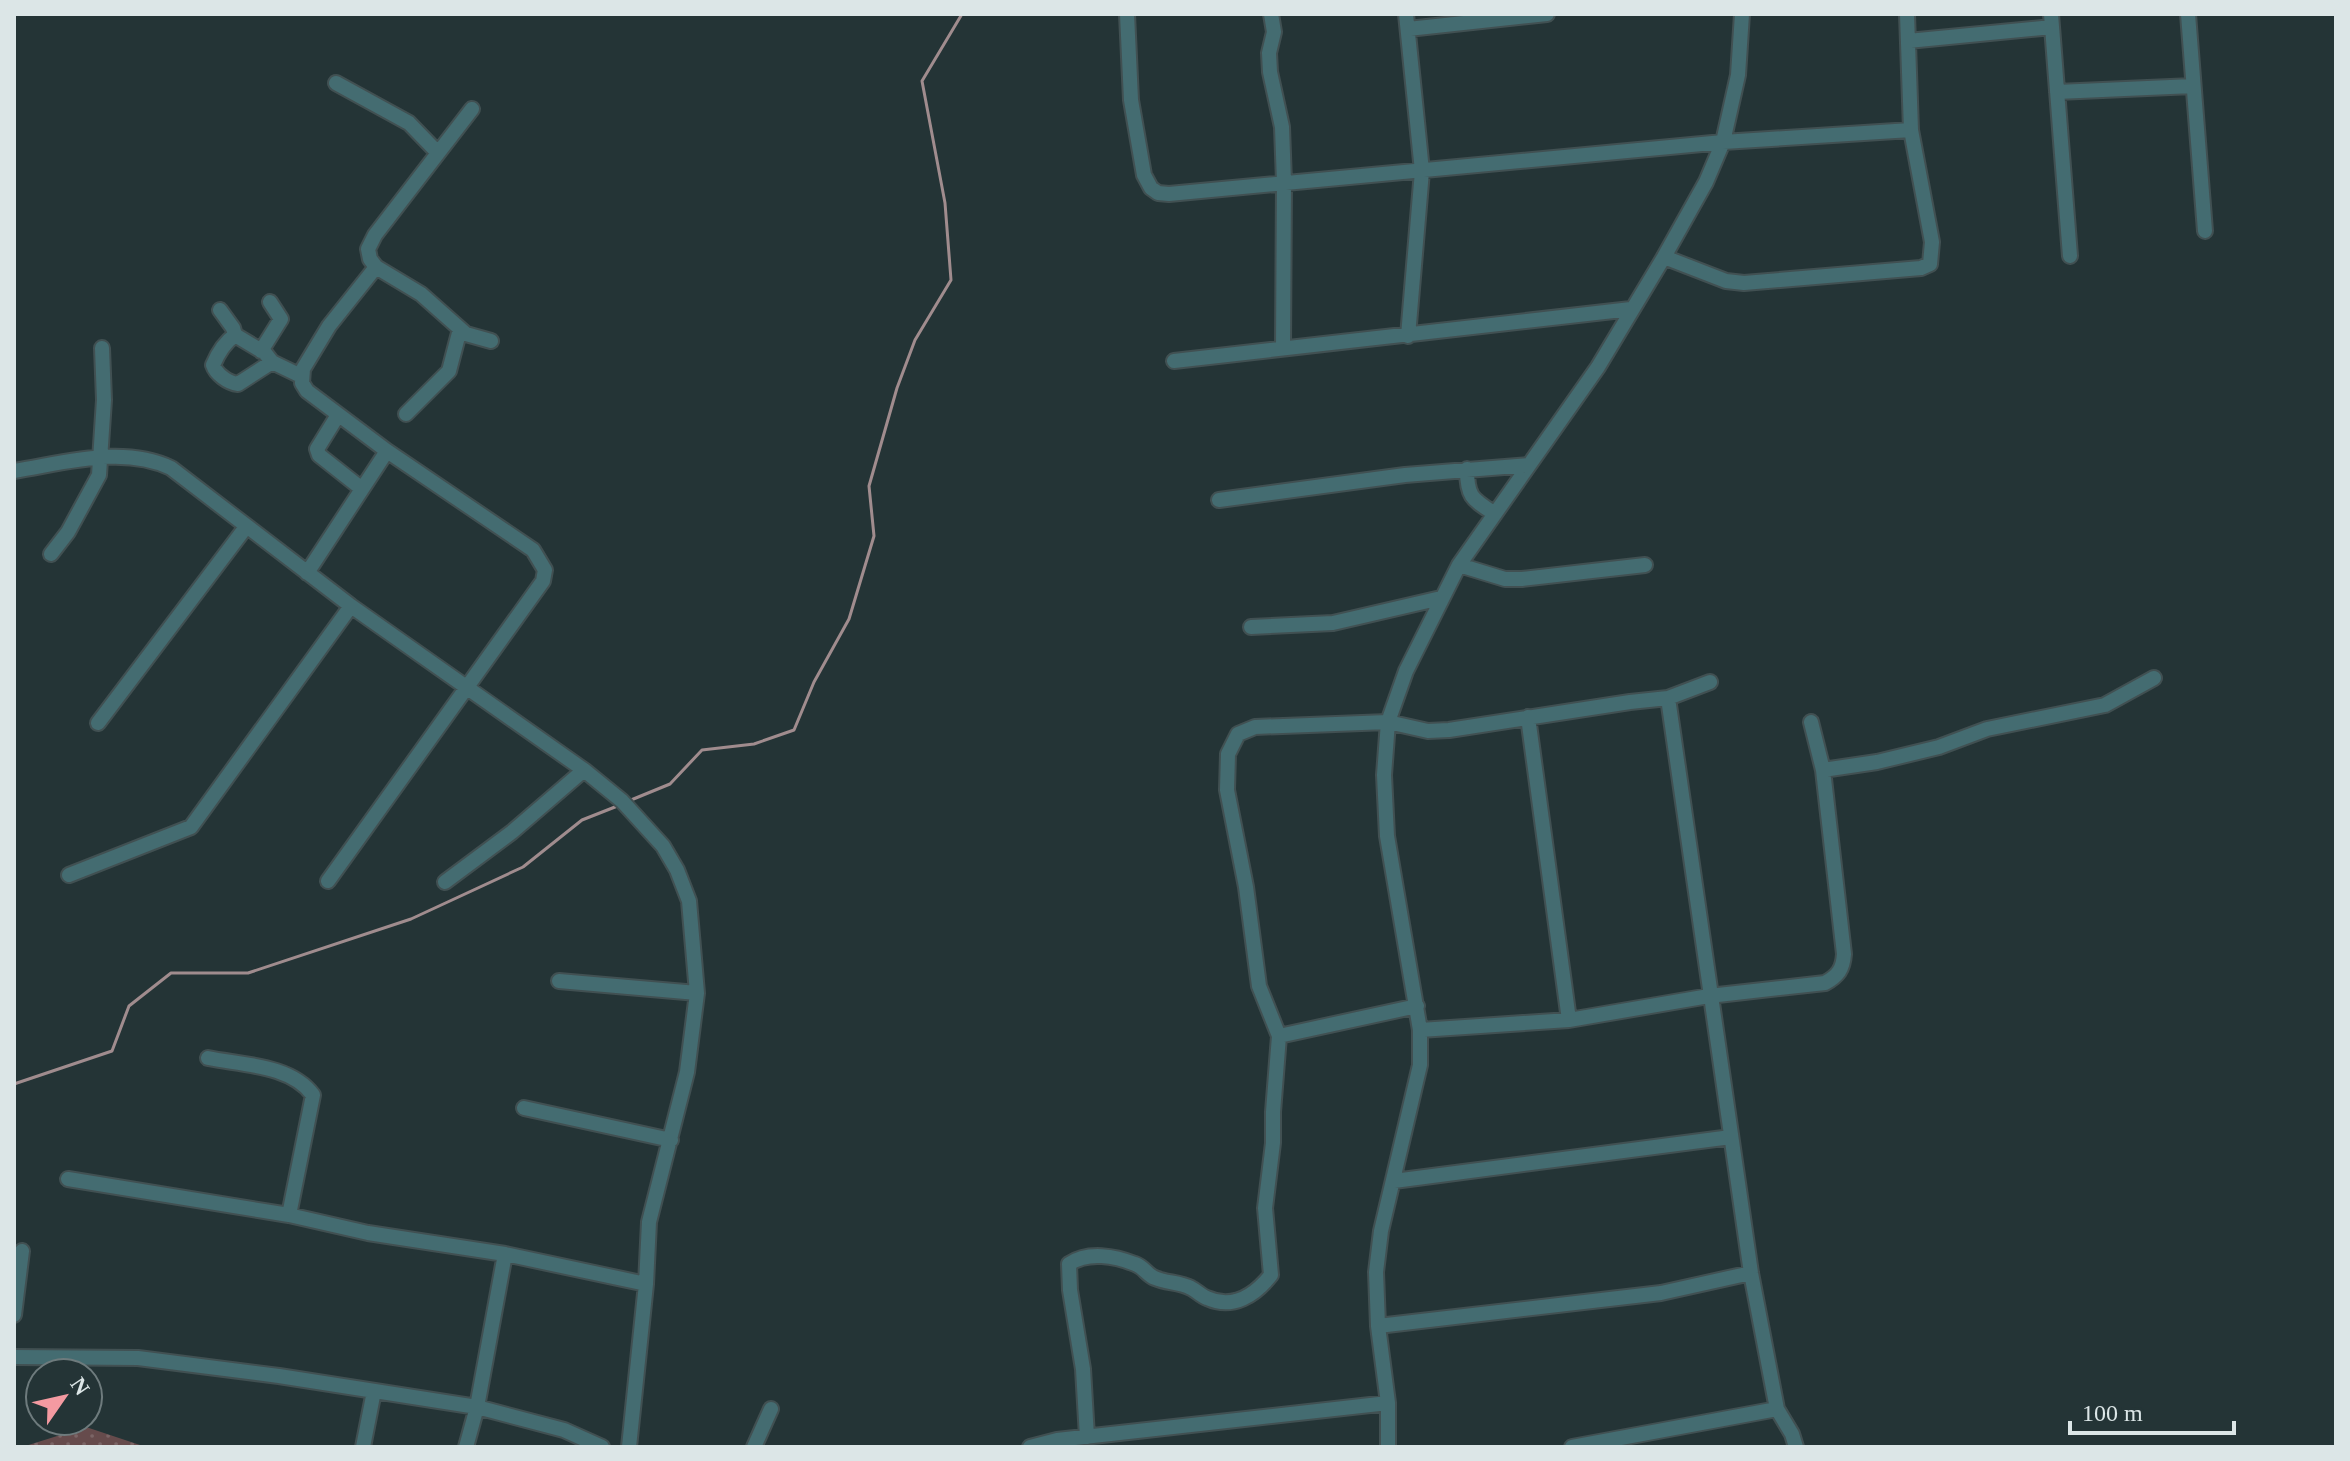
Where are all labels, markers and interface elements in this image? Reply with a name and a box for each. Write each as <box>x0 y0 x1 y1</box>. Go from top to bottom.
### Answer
north arrow <box>24 1357 104 1437</box>
text: N <box>65 1373 95 1400</box>
scale bar <box>2070 1385 2234 1435</box>
text: 100 m <box>2082 1400 2143 1426</box>

